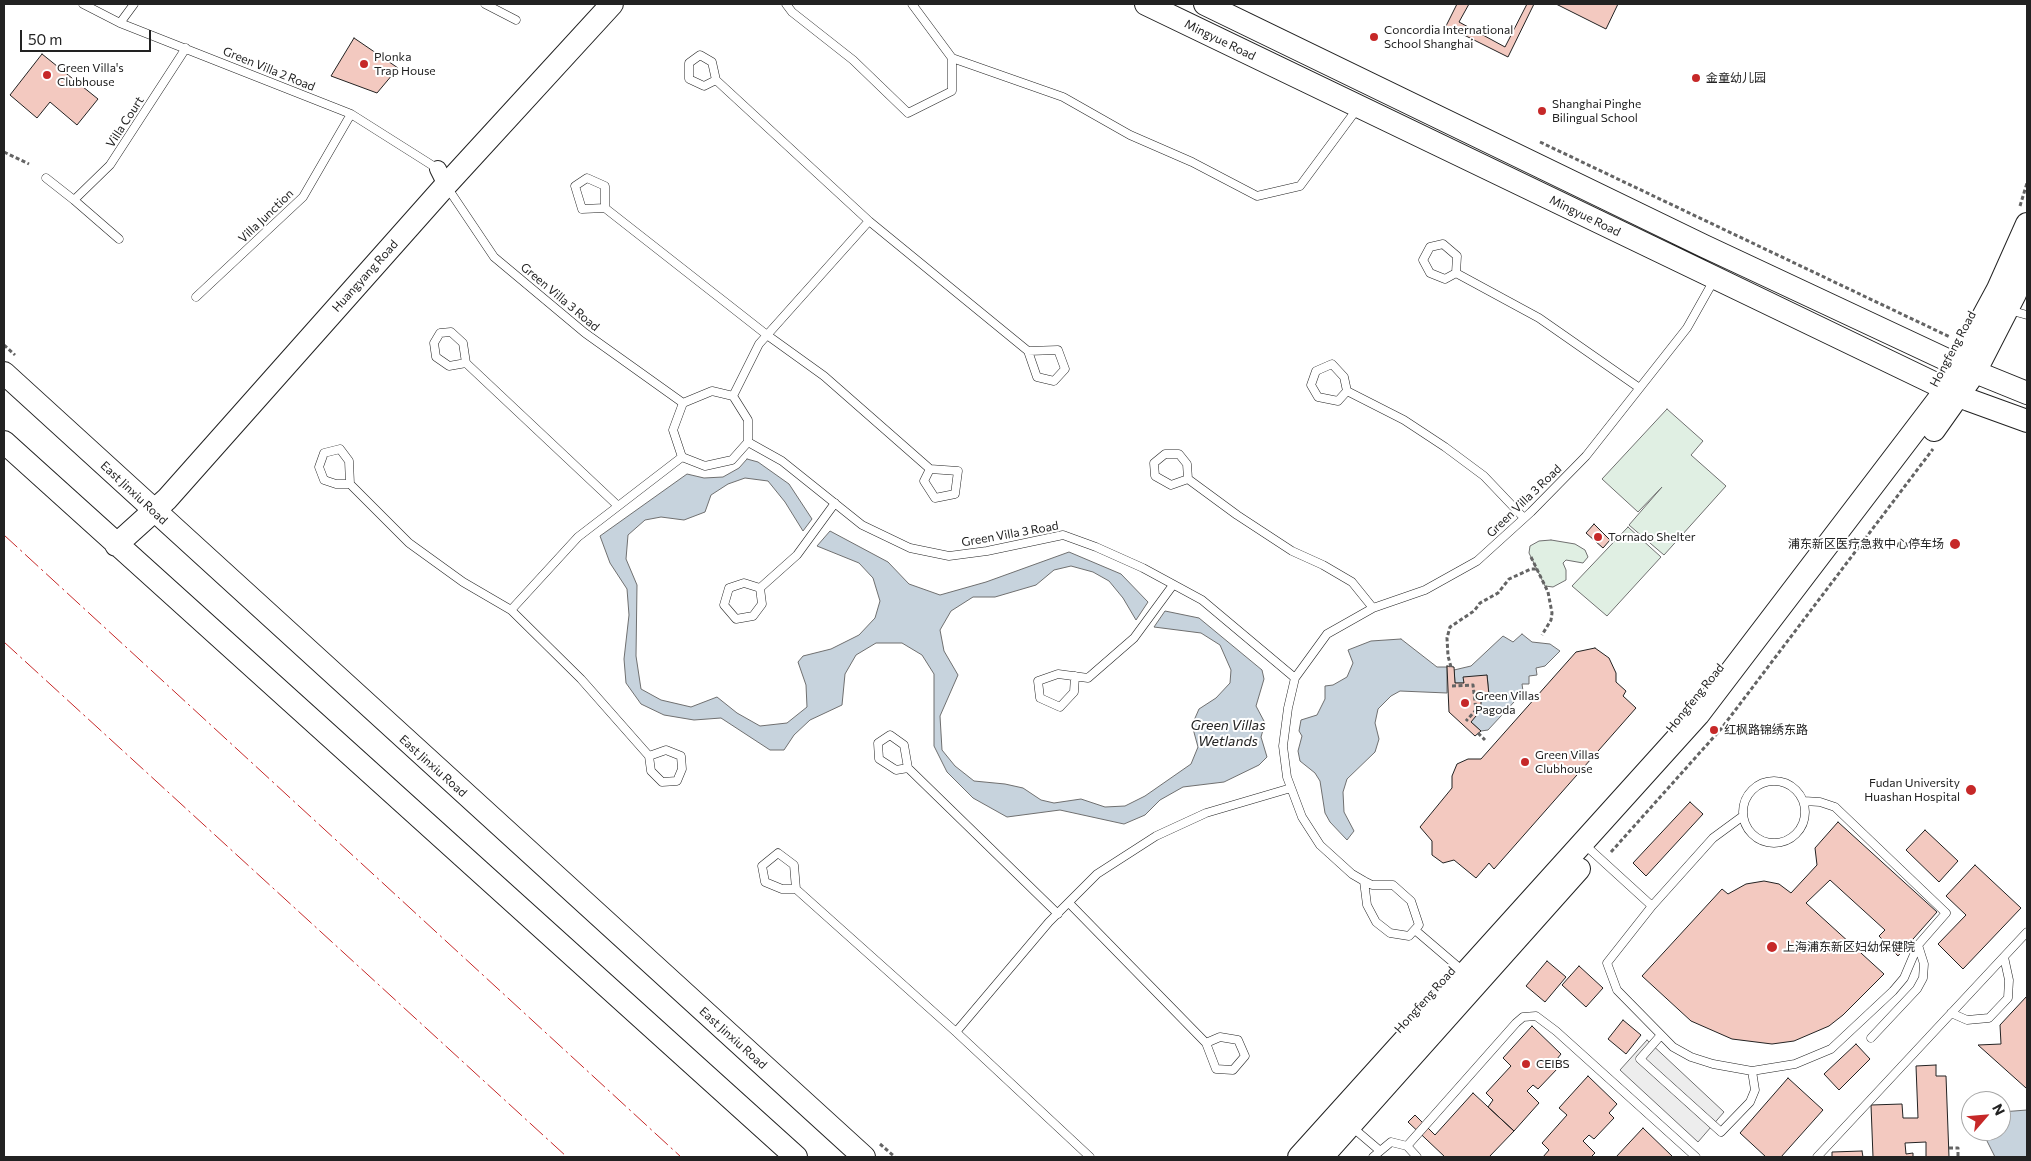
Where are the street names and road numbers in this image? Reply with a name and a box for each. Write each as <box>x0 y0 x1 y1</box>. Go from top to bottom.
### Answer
street label: Mingyue Road <box>1182 17 1258 63</box>
street label: Green Villa 2 Road <box>221 44 317 94</box>
street label: Villa Court <box>103 94 147 150</box>
street label: Villa Junction <box>235 186 297 246</box>
street label: Mingyue Road <box>1547 193 1623 239</box>
street label: Huangyang Road <box>329 237 401 315</box>
street label: Green Villa 3 Road <box>518 260 602 334</box>
street label: Hongfeng Road <box>1927 309 1979 389</box>
street label: East Jinxiu Road <box>98 458 170 528</box>
street label: Green Villa 3 Road <box>1484 462 1564 540</box>
street label: Green Villa 3 Road <box>960 518 1060 550</box>
street label: Hongfeng Road <box>1663 661 1727 735</box>
street label: East Jinxiu Road <box>396 732 470 800</box>
street label: Hongfeng Road <box>1392 964 1458 1036</box>
street label: East Jinxiu Road <box>696 1004 770 1072</box>

